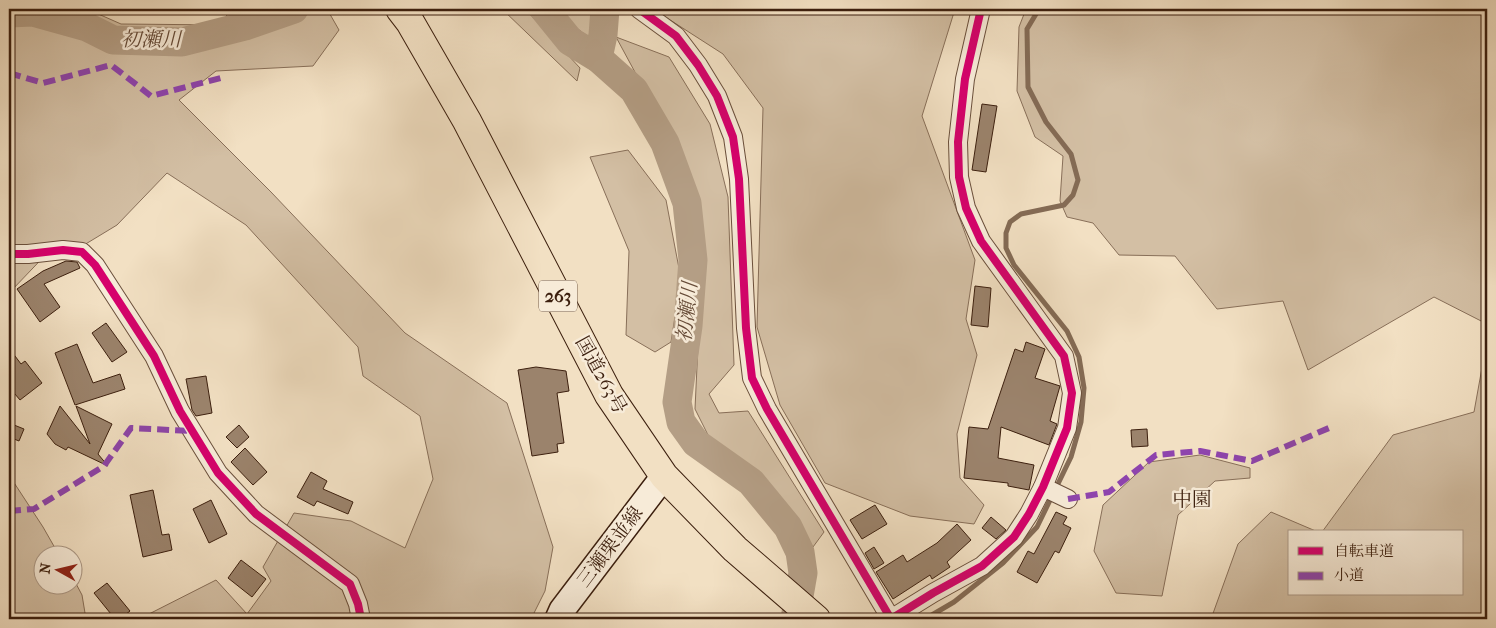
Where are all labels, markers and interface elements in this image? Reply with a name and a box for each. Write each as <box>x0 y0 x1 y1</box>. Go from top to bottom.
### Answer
water label: 初瀬川 <box>121 28 183 51</box>
water label: 初瀬川 <box>672 279 702 343</box>
road number: 263 <box>539 280 577 312</box>
street label: 国道263号 <box>571 333 631 417</box>
district label: 中園 <box>1172 488 1212 511</box>
street label: 三瀬栗並線 <box>573 502 647 592</box>
legend <box>1288 530 1464 596</box>
text: 自転車道 <box>1334 542 1394 560</box>
north arrow <box>32 546 82 596</box>
text: N <box>36 561 55 575</box>
text: 小道 <box>1334 566 1364 584</box>

